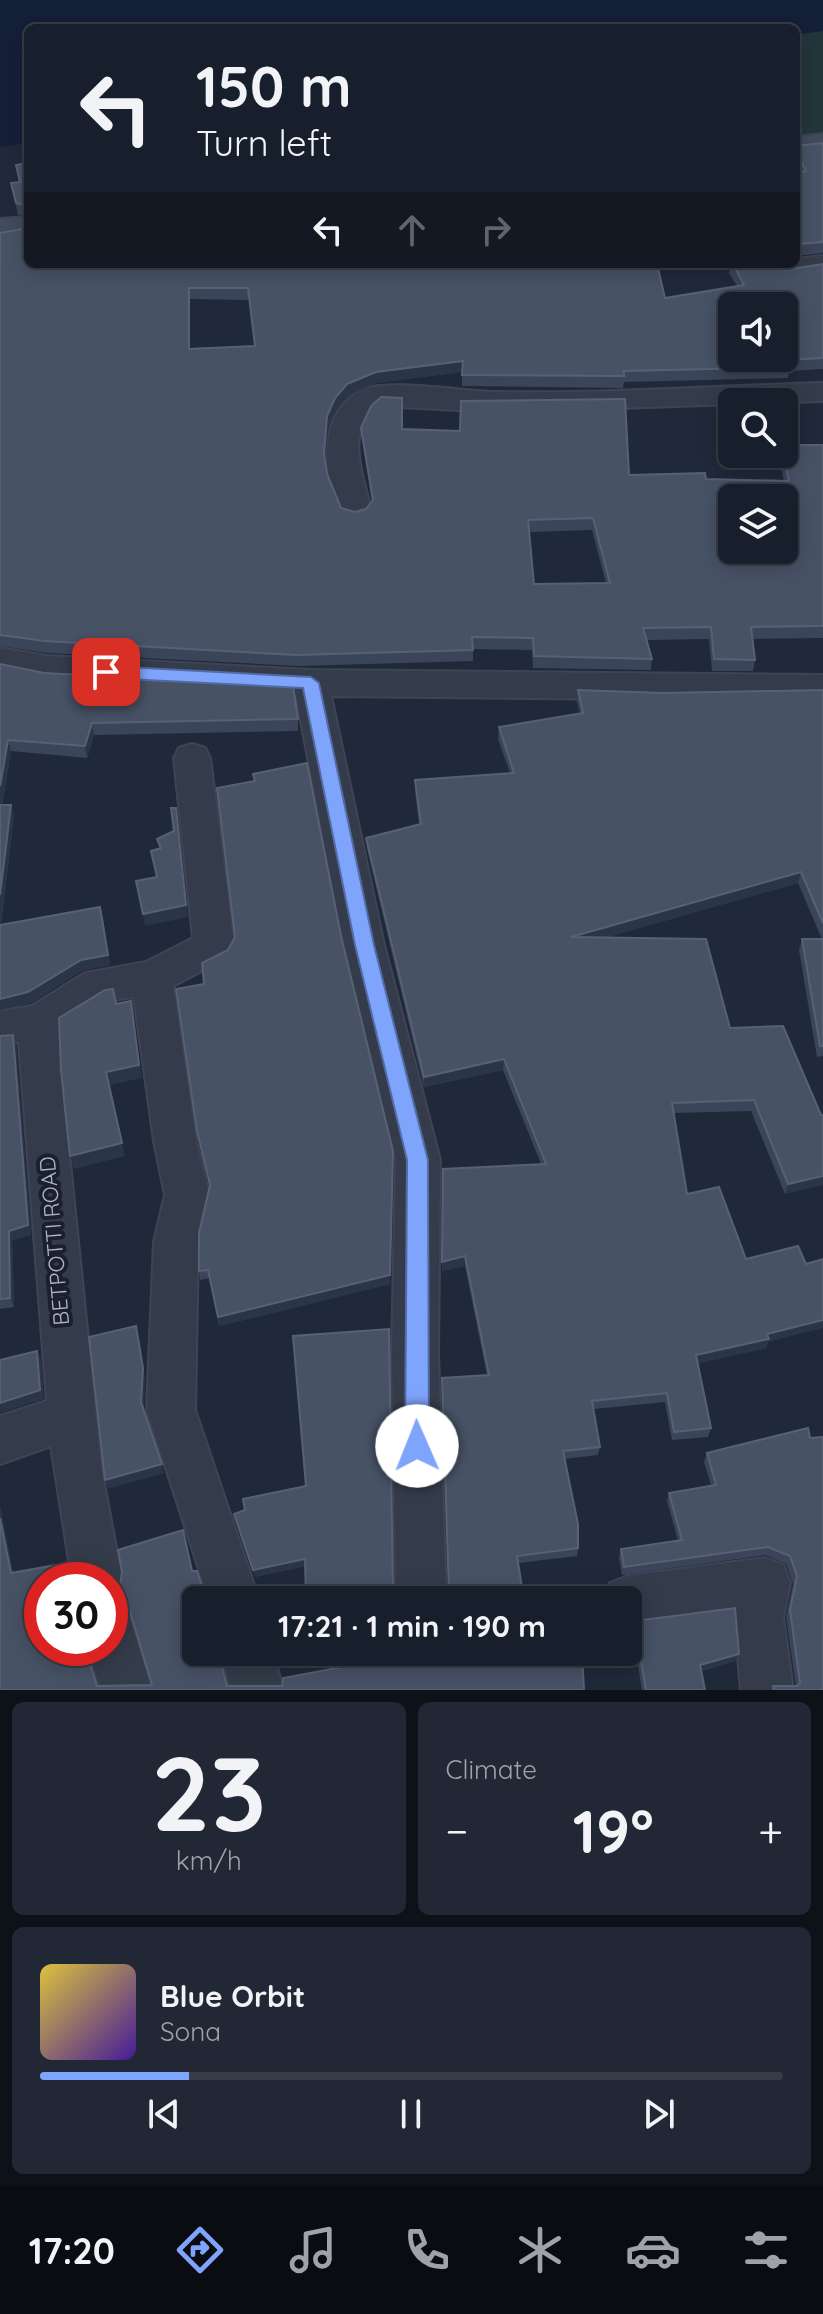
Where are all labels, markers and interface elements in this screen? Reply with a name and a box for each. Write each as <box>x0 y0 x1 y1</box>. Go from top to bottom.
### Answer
text: 150 m <box>196 51 352 121</box>
icon: left <box>64 56 168 160</box>
text: Turn left <box>196 120 332 165</box>
icon: left <box>306 208 350 252</box>
icon: ahead <box>390 208 434 252</box>
icon: right <box>474 208 518 252</box>
map controls <box>718 292 798 564</box>
button: sound <box>718 292 798 372</box>
button: search <box>718 388 798 468</box>
button: layers <box>718 484 798 564</box>
pin <box>72 638 140 706</box>
icon: arrive <box>84 650 128 694</box>
street label: BETPOTTI ROAD <box>33 1155 75 1327</box>
position arrow <box>375 1404 459 1488</box>
speed limit sign: 30 <box>24 1562 128 1666</box>
text: 17:21 · 1 min · 190 m <box>278 1607 546 1645</box>
text: 23 <box>151 1727 266 1857</box>
text: Climate <box>446 1753 537 1786</box>
text: 19° <box>573 1793 654 1868</box>
text: − <box>446 1803 468 1858</box>
text: + <box>758 1803 783 1858</box>
text: km/h <box>176 1844 242 1877</box>
text: Blue Orbit <box>160 1977 305 2015</box>
text: Sona <box>160 2015 221 2048</box>
icon: previous <box>142 2092 186 2136</box>
icon: pause <box>389 2092 433 2136</box>
icon: next <box>637 2092 681 2136</box>
icon: directions <box>172 2222 228 2278</box>
icon: music <box>285 2222 341 2278</box>
icon: phone <box>399 2222 455 2278</box>
icon: climate <box>512 2222 568 2278</box>
icon: car <box>625 2222 681 2278</box>
icon: filters <box>738 2222 794 2278</box>
text: 17:20 <box>29 2228 115 2273</box>

